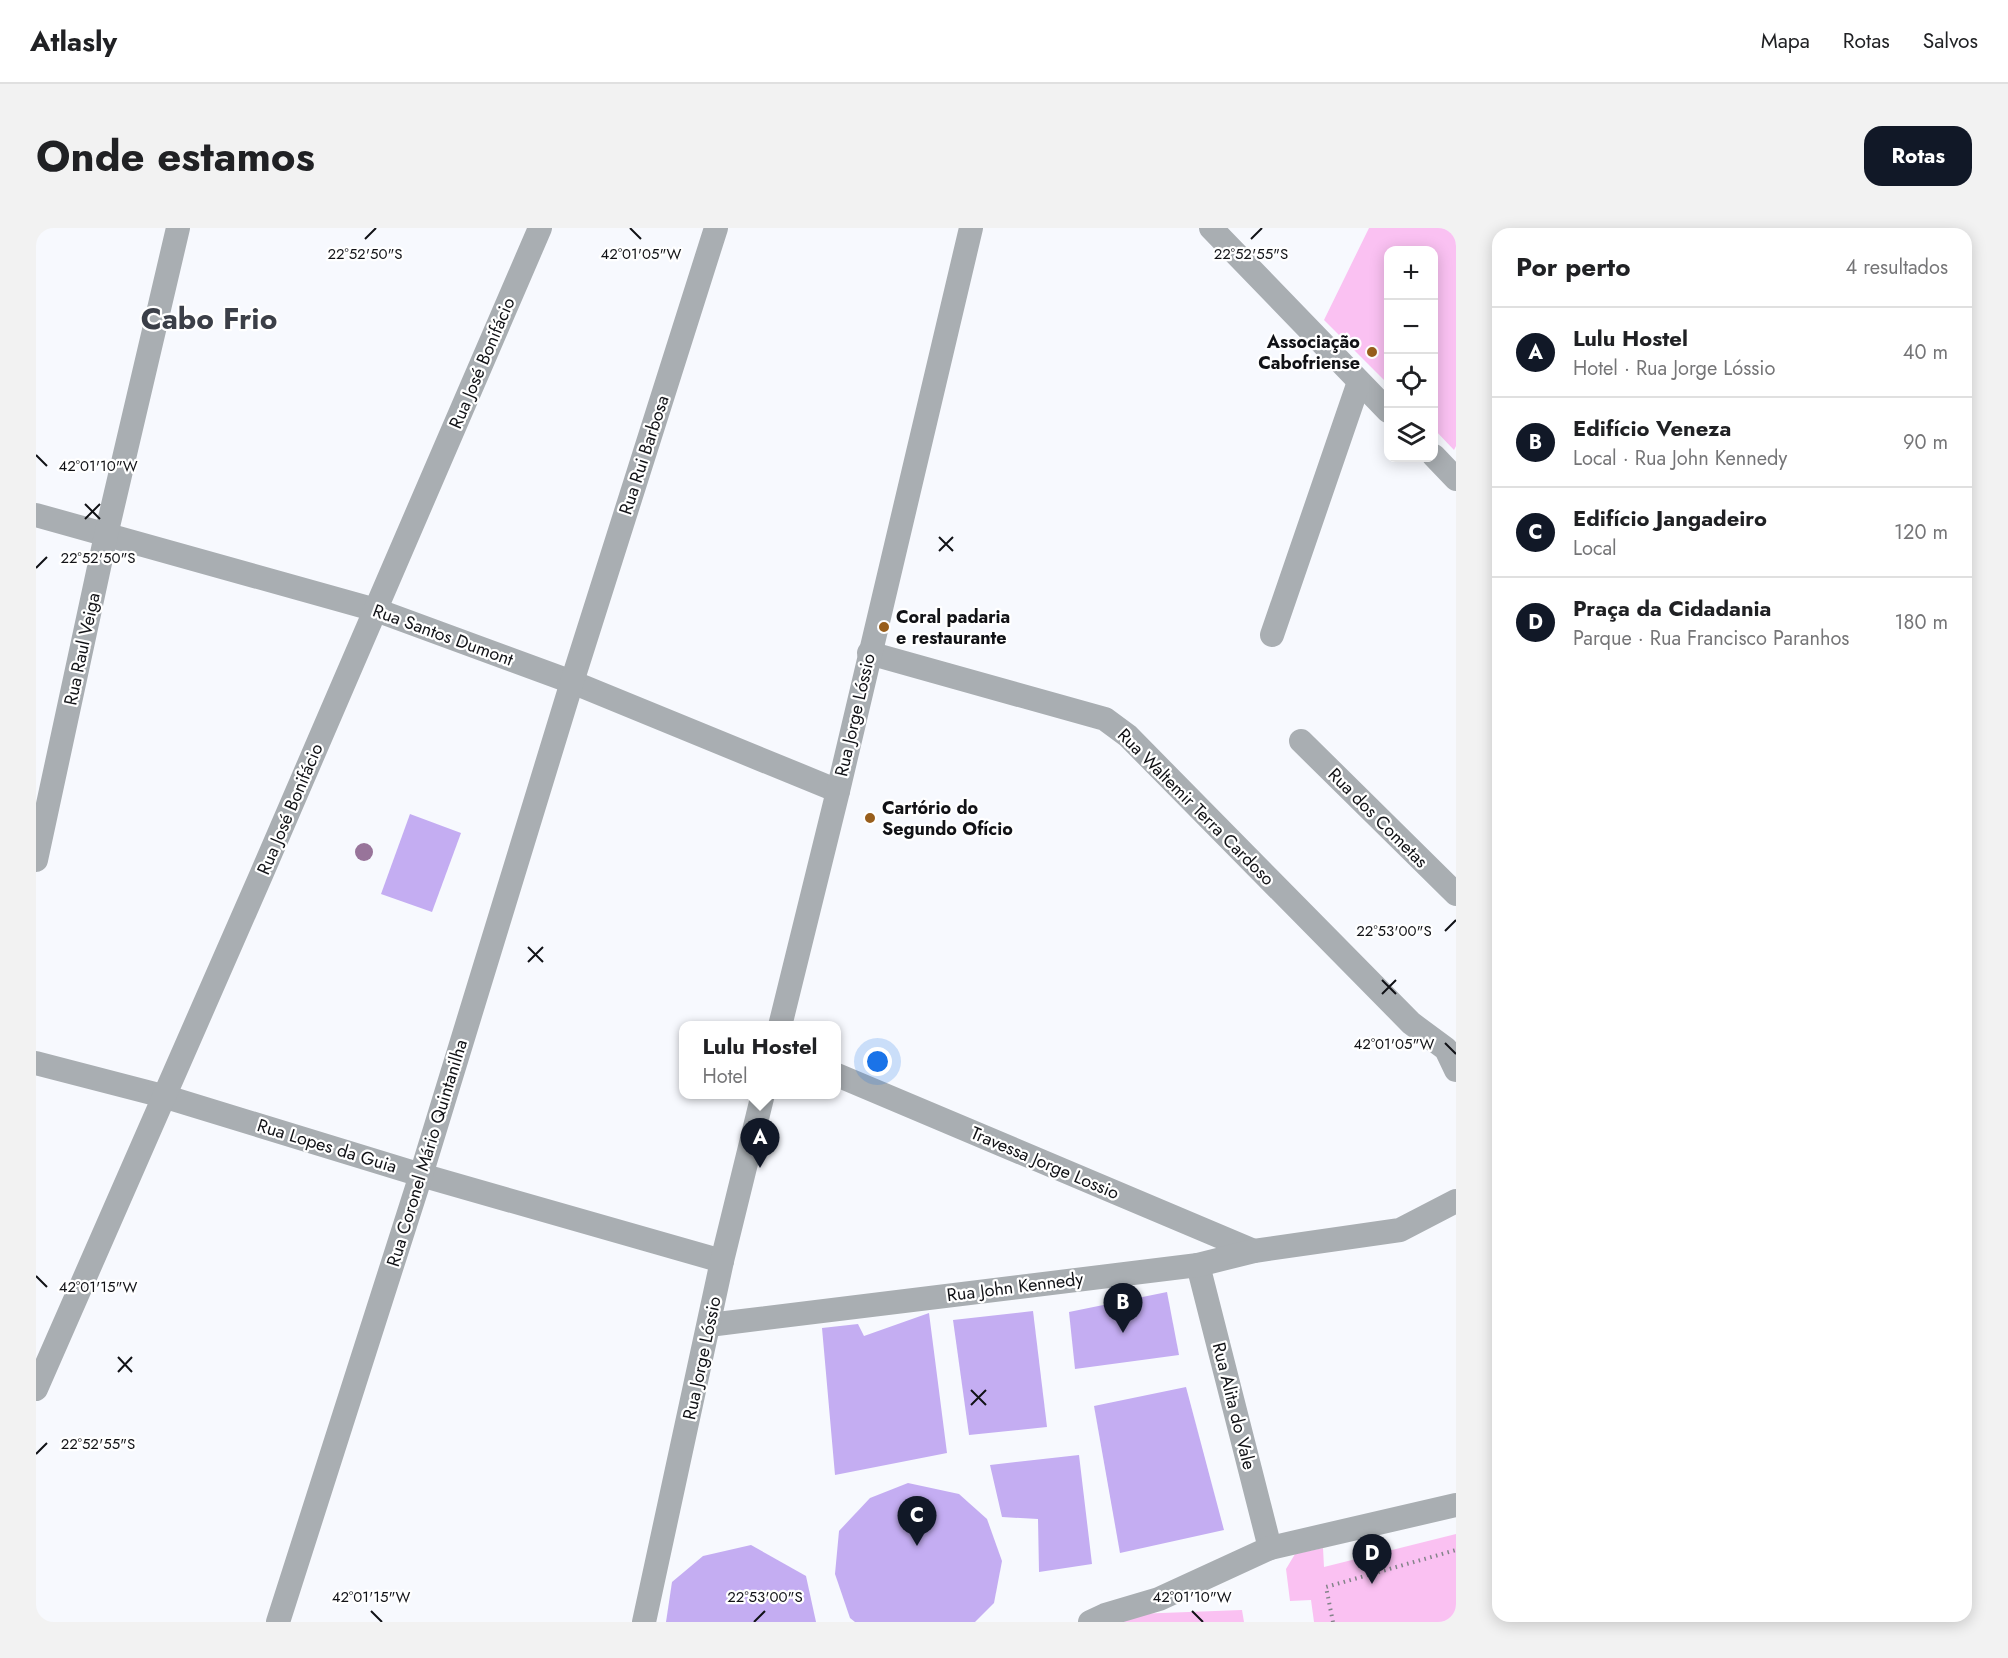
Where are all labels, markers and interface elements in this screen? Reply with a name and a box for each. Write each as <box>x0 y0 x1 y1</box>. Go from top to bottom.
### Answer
text: Atlasly <box>30 21 117 62</box>
text: Mapa <box>1761 26 1810 56</box>
text: Rotas <box>1843 26 1890 56</box>
text: Salvos <box>1923 26 1978 56</box>
text: Onde estamos <box>36 126 315 187</box>
button: Rotas <box>1864 126 1972 186</box>
text: 22°52'50"S <box>327 243 403 265</box>
text: 42°01'05"W <box>601 243 682 265</box>
text: 22°52'55"S <box>1214 243 1288 265</box>
map controls <box>1384 246 1438 462</box>
button: + <box>1384 246 1438 300</box>
text: Por perto <box>1516 248 1630 286</box>
text: 4 resultados <box>1846 253 1948 282</box>
street label: Rua José Bonifácio <box>443 293 522 433</box>
district label: Cabo Frio <box>141 297 277 340</box>
button: − <box>1384 300 1438 354</box>
text: Lulu Hostel <box>1573 322 1688 354</box>
place label: Associação Cabofriense <box>1258 329 1360 376</box>
text: A <box>1528 338 1543 367</box>
text: 40 m <box>1903 338 1948 367</box>
marker: Associação Cabofriense <box>1365 345 1379 359</box>
button: locate <box>1384 354 1438 408</box>
text: Hotel · Rua Jorge Lóssio <box>1573 354 1775 383</box>
street label: Rua Rui Barbosa <box>612 392 676 518</box>
button: layers <box>1384 408 1438 462</box>
text: Edifício Veneza <box>1573 412 1731 444</box>
text: B <box>1529 428 1542 457</box>
text: 90 m <box>1903 428 1948 457</box>
text: Local · Rua John Kennedy <box>1573 444 1787 473</box>
text: 42°01'10"W <box>58 455 138 477</box>
text: Edifício Jangadeiro <box>1573 502 1767 534</box>
text: C <box>1528 518 1543 547</box>
text: 120 m <box>1894 518 1948 547</box>
text: Local <box>1573 534 1617 563</box>
text: 22°52'50"S <box>60 547 136 569</box>
street label: Rua Raul Veiga <box>57 590 107 708</box>
text: Praça da Cidadania <box>1573 592 1771 624</box>
street label: Rua Santos Dumont <box>369 598 517 673</box>
place label: Coral padaria e restaurante <box>896 604 1010 651</box>
text: D <box>1528 608 1543 637</box>
text: 180 m <box>1894 608 1948 637</box>
marker: Coral padaria e restaurante <box>877 620 891 634</box>
text: Parque · Rua Francisco Paranhos <box>1573 624 1849 653</box>
street label: Rua Jorge Lóssio <box>828 651 882 779</box>
street label: Rua Waltemir Terra Cardoso <box>1112 723 1281 892</box>
street label: Rua José Bonifácio <box>251 739 330 879</box>
street label: Rua dos Cometas <box>1322 762 1434 874</box>
place label: Cartório do Segundo Ofício <box>882 795 1013 842</box>
marker: Cartório do Segundo Ofício <box>863 811 877 825</box>
text: 22°53'00"S <box>1356 920 1432 942</box>
popup <box>679 1021 841 1099</box>
text: Lulu Hostel <box>703 1030 817 1062</box>
text: 42°01'05"W <box>1354 1033 1435 1055</box>
street label: Rua Coronel Mário Quintanilha <box>380 1036 474 1270</box>
your location <box>863 1047 892 1076</box>
text: Hotel <box>703 1062 747 1091</box>
street label: Rua Lopes da Guia <box>254 1112 400 1180</box>
pin: A <box>740 1118 780 1168</box>
street label: Travessa Jorge Lossio <box>967 1120 1123 1206</box>
street label: Rua John Kennedy <box>945 1266 1085 1308</box>
text: 42°01'15"W <box>59 1276 137 1298</box>
pin: B <box>1104 1284 1142 1333</box>
street label: Rua Jorge Lóssio <box>676 1294 728 1422</box>
street label: Rua Alita do Vale <box>1206 1340 1262 1472</box>
text: 22°52'55"S <box>61 1433 135 1455</box>
pin: C <box>898 1496 936 1546</box>
pin: D <box>1352 1534 1392 1584</box>
text: 42°01'15"W <box>332 1586 410 1608</box>
text: 22°53'00"S <box>727 1586 803 1608</box>
text: 42°01'10"W <box>1152 1586 1232 1608</box>

